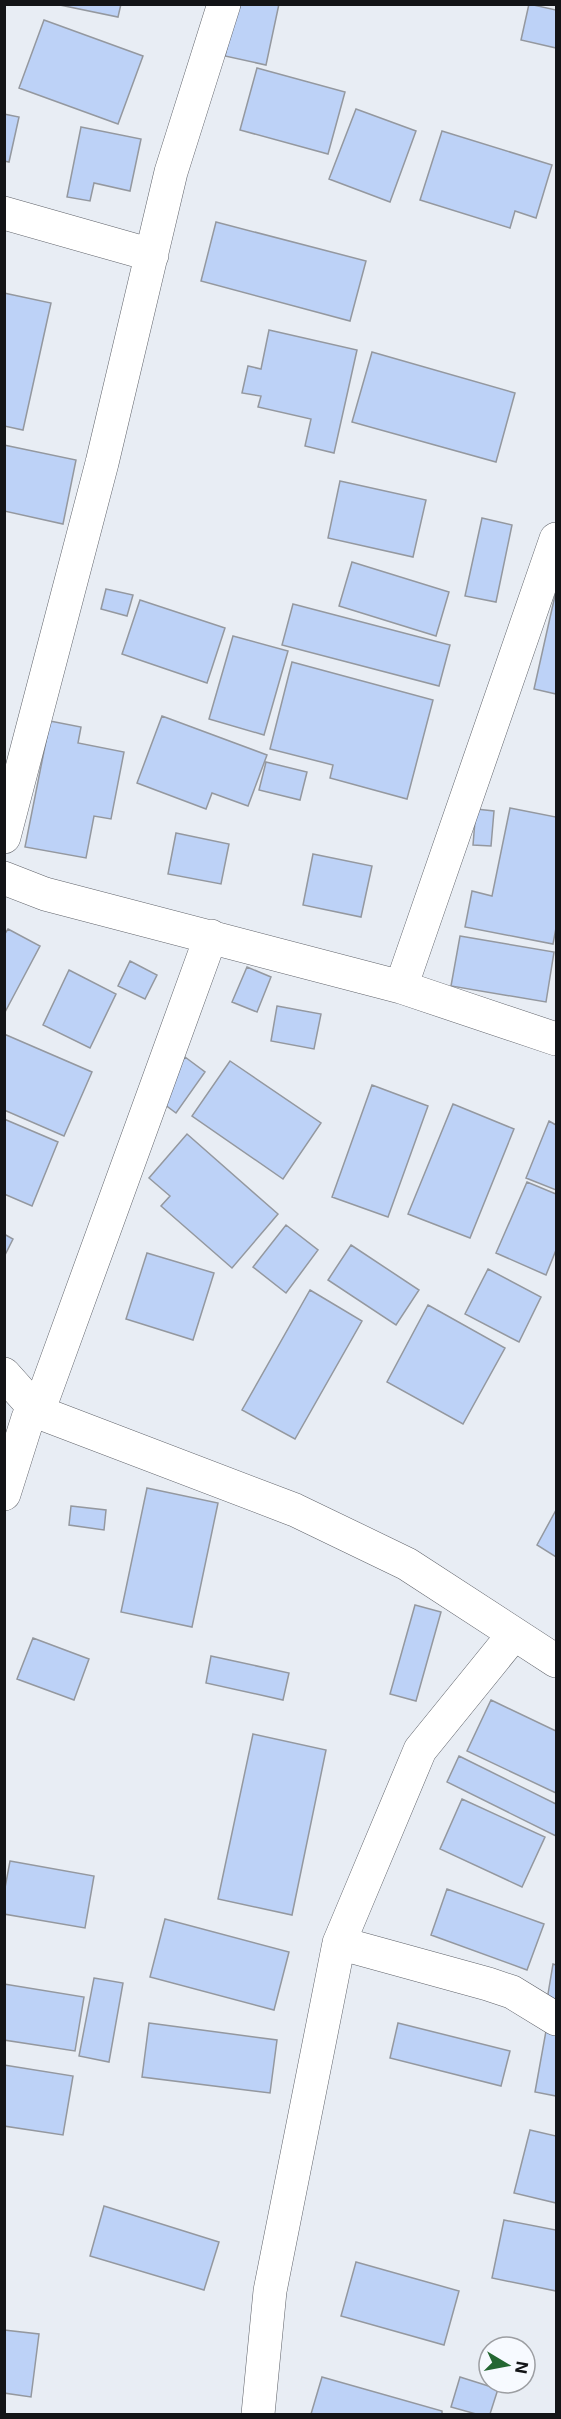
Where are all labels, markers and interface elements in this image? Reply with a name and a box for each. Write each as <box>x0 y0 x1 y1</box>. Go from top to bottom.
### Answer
north arrow <box>477 2335 537 2395</box>
text: N <box>511 2360 533 2375</box>

